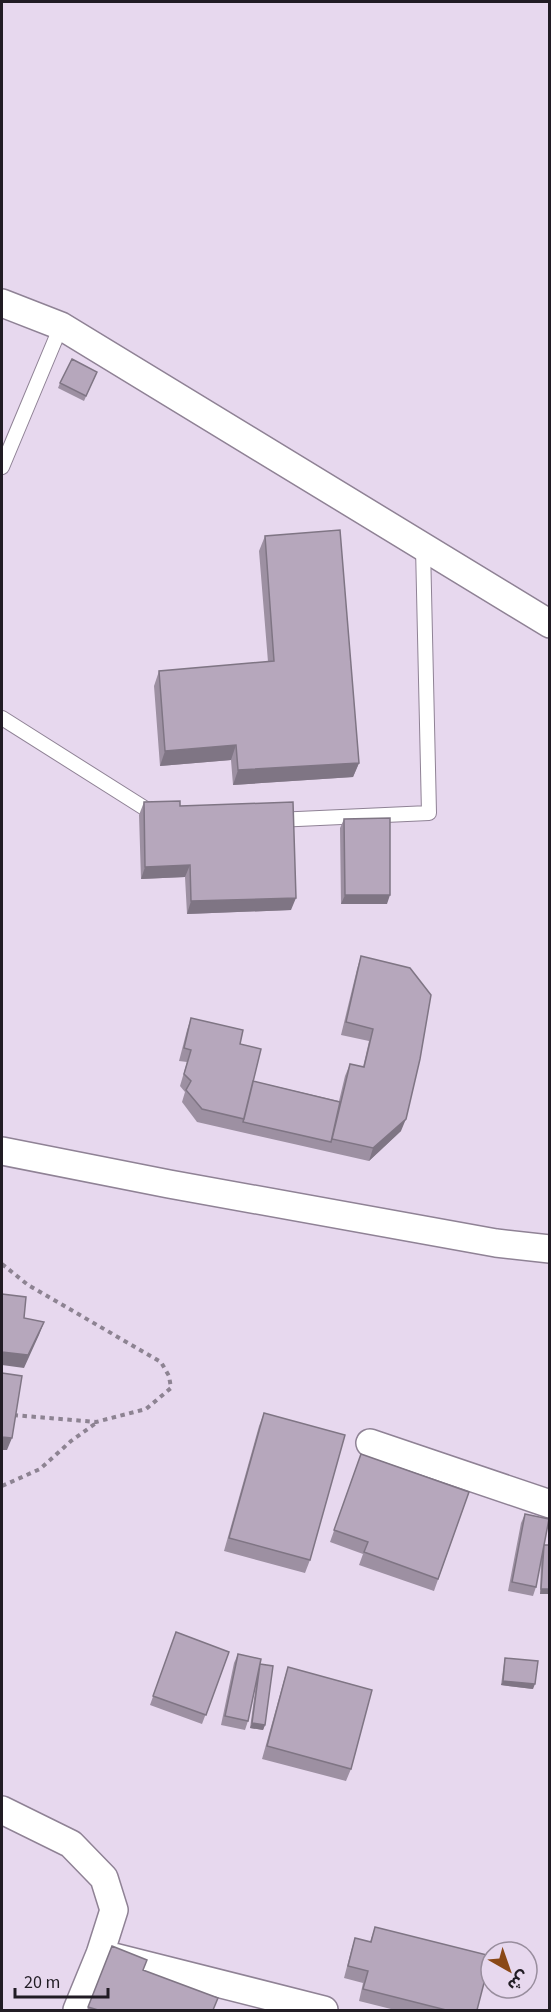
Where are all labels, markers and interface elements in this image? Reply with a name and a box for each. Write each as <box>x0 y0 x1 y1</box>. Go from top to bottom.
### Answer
north arrow <box>479 1940 539 2000</box>
scale bar <box>15 1961 108 1999</box>
text: ش <box>502 1965 533 1996</box>
text: 20 m <box>24 1970 60 1995</box>

